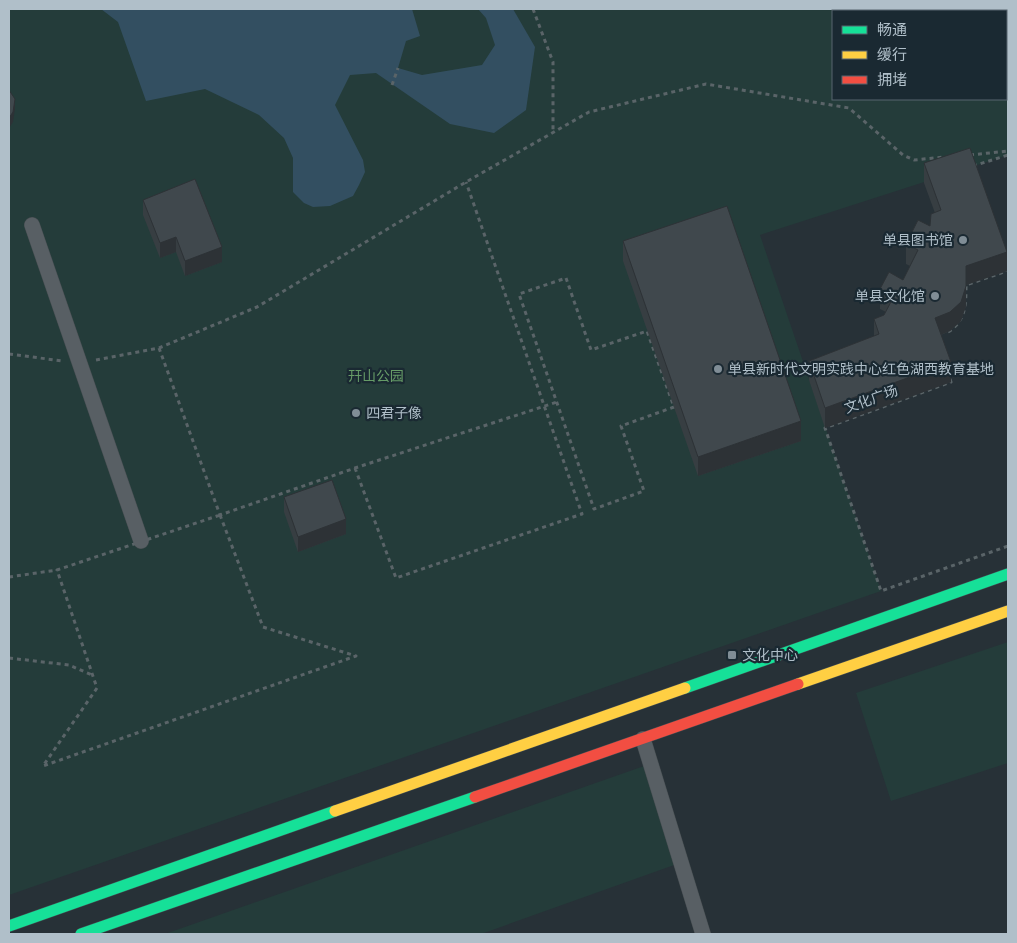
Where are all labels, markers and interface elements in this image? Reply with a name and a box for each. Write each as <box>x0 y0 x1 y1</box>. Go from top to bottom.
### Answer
legend <box>832 10 1007 100</box>
text: 畅通 <box>877 21 907 39</box>
text: 缓行 <box>877 46 907 64</box>
text: 拥堵 <box>877 71 907 89</box>
place label: 单县图书馆 <box>883 231 953 249</box>
marker: 单县图书馆 <box>957 234 969 246</box>
place label: 单县文化馆 <box>855 287 925 305</box>
marker: 单县文化馆 <box>929 290 941 302</box>
place label: 单县新时代文明实践中心红色湖西教育基地 <box>728 360 994 378</box>
marker: 单县新时代文明实践中心红色湖西教育基地 <box>712 363 724 375</box>
park label: 幵山公园 <box>348 367 404 385</box>
street label: 文化广场 <box>842 381 900 417</box>
place label: 四君子像 <box>366 404 422 422</box>
marker: 四君子像 <box>350 407 362 419</box>
place label: 文化中心 <box>742 646 798 664</box>
marker: 文化中心 <box>726 649 738 661</box>

